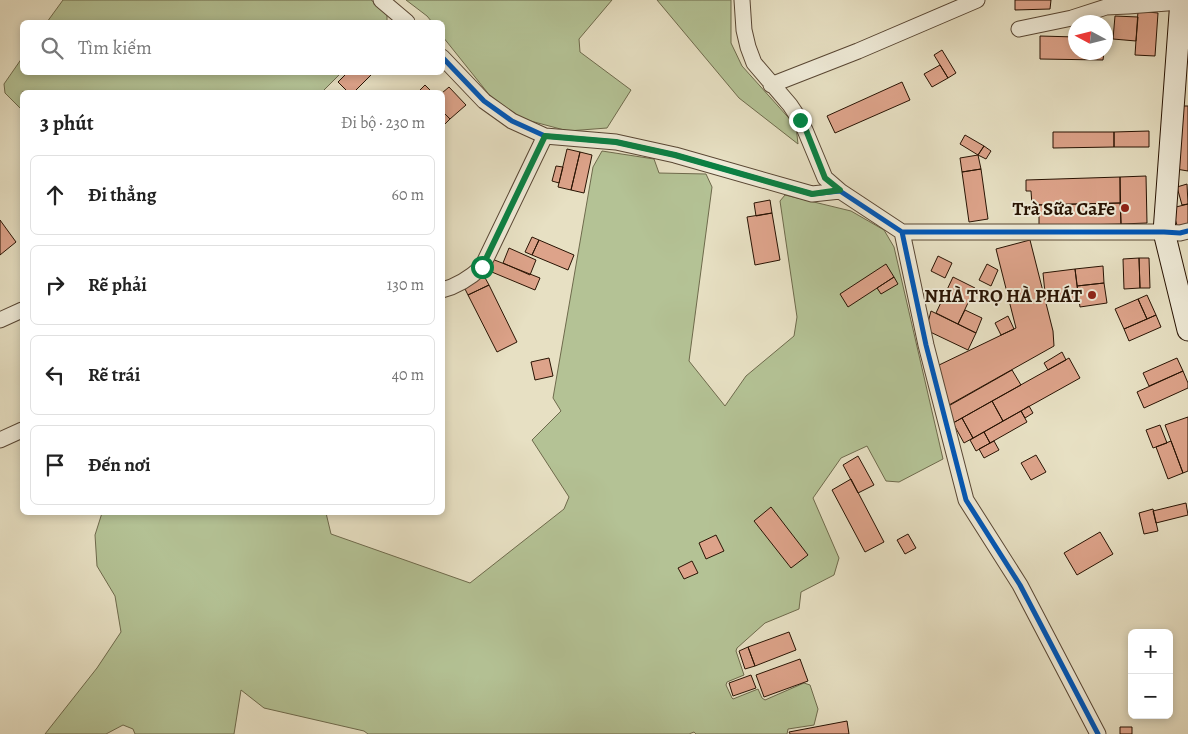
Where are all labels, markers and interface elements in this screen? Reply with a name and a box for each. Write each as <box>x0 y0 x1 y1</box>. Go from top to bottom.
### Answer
north arrow <box>1068 15 1113 60</box>
search box <box>20 20 445 75</box>
icon: search <box>38 34 66 62</box>
text: Tìm kiếm <box>78 35 152 61</box>
text: 3 phút <box>40 109 94 137</box>
route end <box>789 109 812 132</box>
text: Đi bộ · 230 m <box>341 112 425 134</box>
icon: ahead <box>41 181 69 209</box>
text: Đi thẳng <box>88 182 156 208</box>
text: 60 m <box>392 184 424 206</box>
place label: Trà Sữa CaFe <box>1012 196 1115 222</box>
marker: Trà Sữa CaFe <box>1119 202 1131 214</box>
route start <box>471 256 494 279</box>
icon: right <box>41 271 69 299</box>
text: Rẽ phải <box>88 272 147 298</box>
text: 130 m <box>387 274 424 296</box>
place label: NHÀ TRỌ HÀ PHÁT <box>924 283 1082 309</box>
marker: NHÀ TRỌ HÀ PHÁT <box>1086 289 1098 301</box>
icon: left <box>41 361 69 389</box>
text: Rẽ trái <box>88 362 140 388</box>
text: 40 m <box>392 364 424 386</box>
icon: arrive <box>41 451 69 479</box>
text: Đến nơi <box>88 452 150 478</box>
map controls <box>1128 629 1173 719</box>
button: + <box>1128 629 1173 674</box>
button: − <box>1128 674 1173 719</box>

